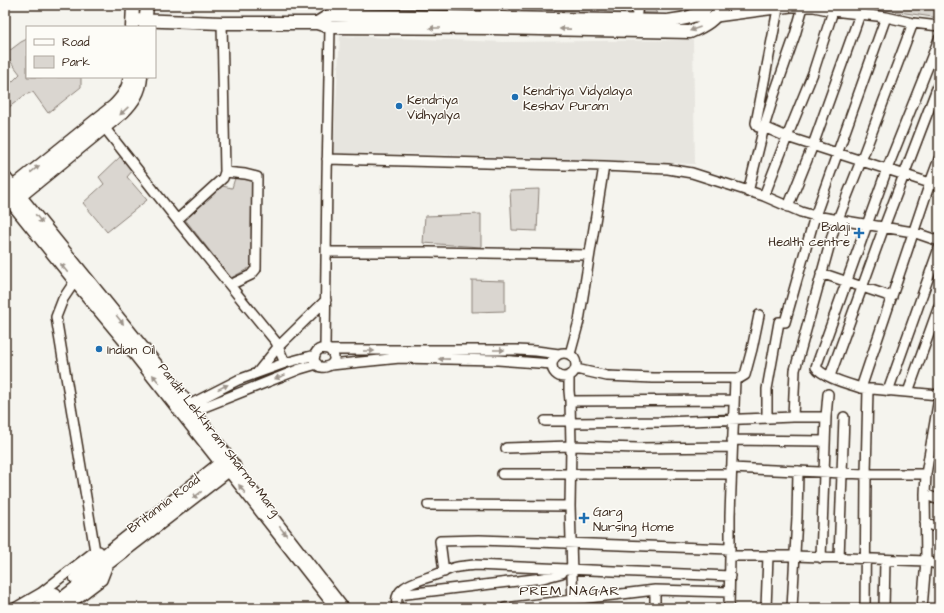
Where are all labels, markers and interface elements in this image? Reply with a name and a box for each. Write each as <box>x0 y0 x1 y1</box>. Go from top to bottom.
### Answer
one-way arrow <box>428 25 441 31</box>
legend <box>26 26 156 78</box>
one-way arrow <box>558 26 571 32</box>
one-way arrow <box>688 27 700 33</box>
text: Road <box>62 34 90 51</box>
text: Park <box>62 54 90 71</box>
place label: Kendriya Vidyalaya Keshav Puram <box>523 82 632 115</box>
place label: Kendriya Vidhyalya <box>407 91 460 125</box>
marker: Kendriya Vidyalaya Keshav Puram <box>510 92 520 102</box>
marker: Kendriya Vidhyalya <box>394 101 404 111</box>
one-way arrow <box>119 106 129 115</box>
one-way arrow <box>30 165 41 174</box>
one-way arrow <box>34 214 43 224</box>
place label: Balaji Health centre <box>768 218 850 251</box>
marker: Balaji Health centre <box>853 227 865 239</box>
one-way arrow <box>60 262 68 273</box>
one-way arrow <box>116 315 125 326</box>
place label: Indian Oil <box>107 341 155 359</box>
marker: Indian Oil <box>94 344 104 354</box>
one-way arrow <box>493 347 506 353</box>
one-way arrow <box>363 348 376 354</box>
one-way arrow <box>437 356 450 362</box>
street label: Pandit Lekkhram Sharma Marg <box>153 359 285 521</box>
one-way arrow <box>151 373 160 384</box>
one-way arrow <box>273 375 285 381</box>
one-way arrow <box>218 384 229 390</box>
street label: Britannia Road <box>123 470 204 537</box>
one-way arrow <box>237 484 246 495</box>
one-way arrow <box>192 491 202 499</box>
place label: Garg Nursing Home <box>593 503 674 537</box>
marker: Garg Nursing Home <box>578 512 590 524</box>
one-way arrow <box>279 525 288 536</box>
district label: PREM NAGAR <box>520 581 620 601</box>

